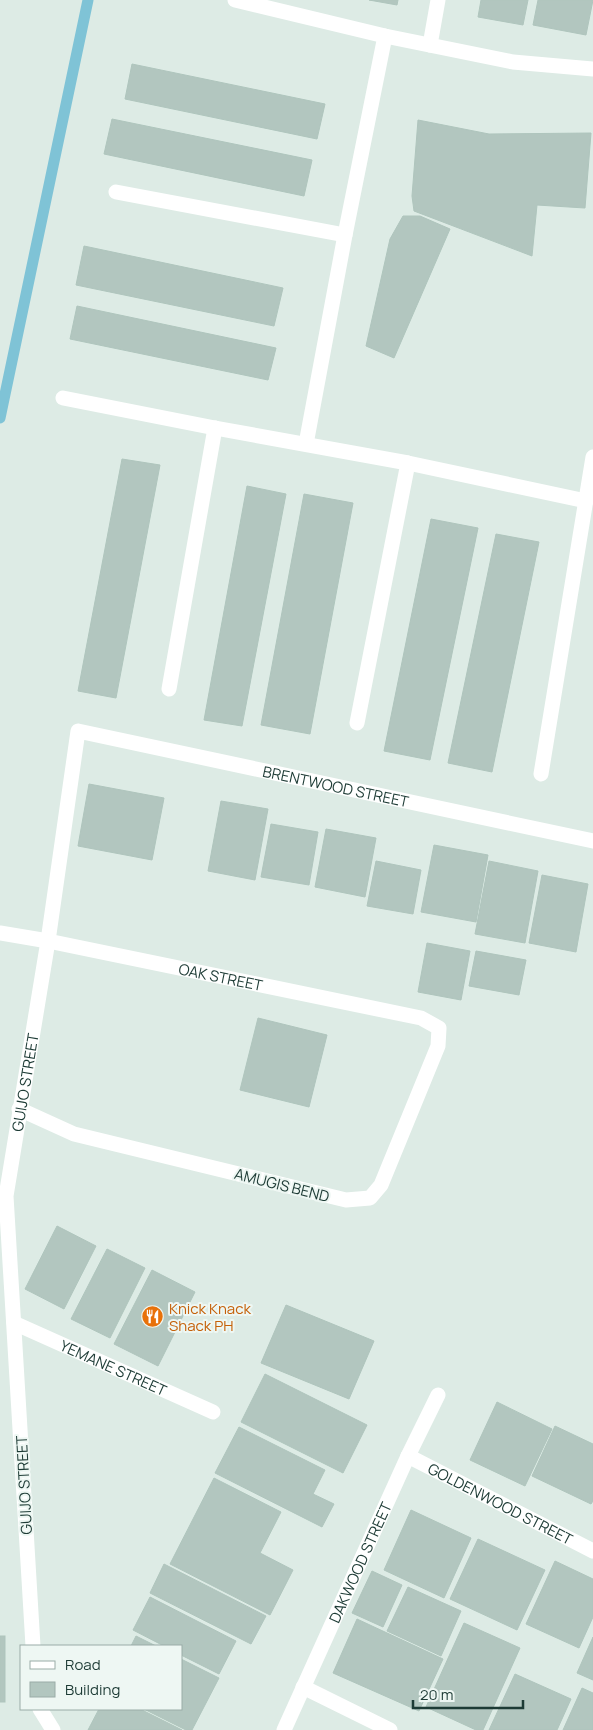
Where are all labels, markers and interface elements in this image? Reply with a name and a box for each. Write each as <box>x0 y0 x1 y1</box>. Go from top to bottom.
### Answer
street label: BRENTWOOD STREET <box>261 760 411 812</box>
street label: OAK STREET <box>177 958 265 996</box>
street label: GUIJO STREET <box>6 1032 43 1133</box>
street label: AMUGIS BEND <box>232 1163 332 1207</box>
place label: Knick Knack Shack PH <box>169 1298 252 1336</box>
restaurant icon: Knick Knack Shack PH <box>141 1305 165 1329</box>
street label: YEMANE STREET <box>57 1335 170 1401</box>
street label: GUIJO STREET <box>11 1435 37 1535</box>
street label: GOLDENWOOD STREET <box>424 1458 577 1549</box>
street label: DAKWOOD STREET <box>323 1499 396 1626</box>
legend <box>20 1645 182 1710</box>
text: Road <box>65 1654 101 1675</box>
scale bar <box>413 1678 523 1710</box>
text: Building <box>65 1679 120 1700</box>
text: 20 m <box>420 1684 453 1705</box>

